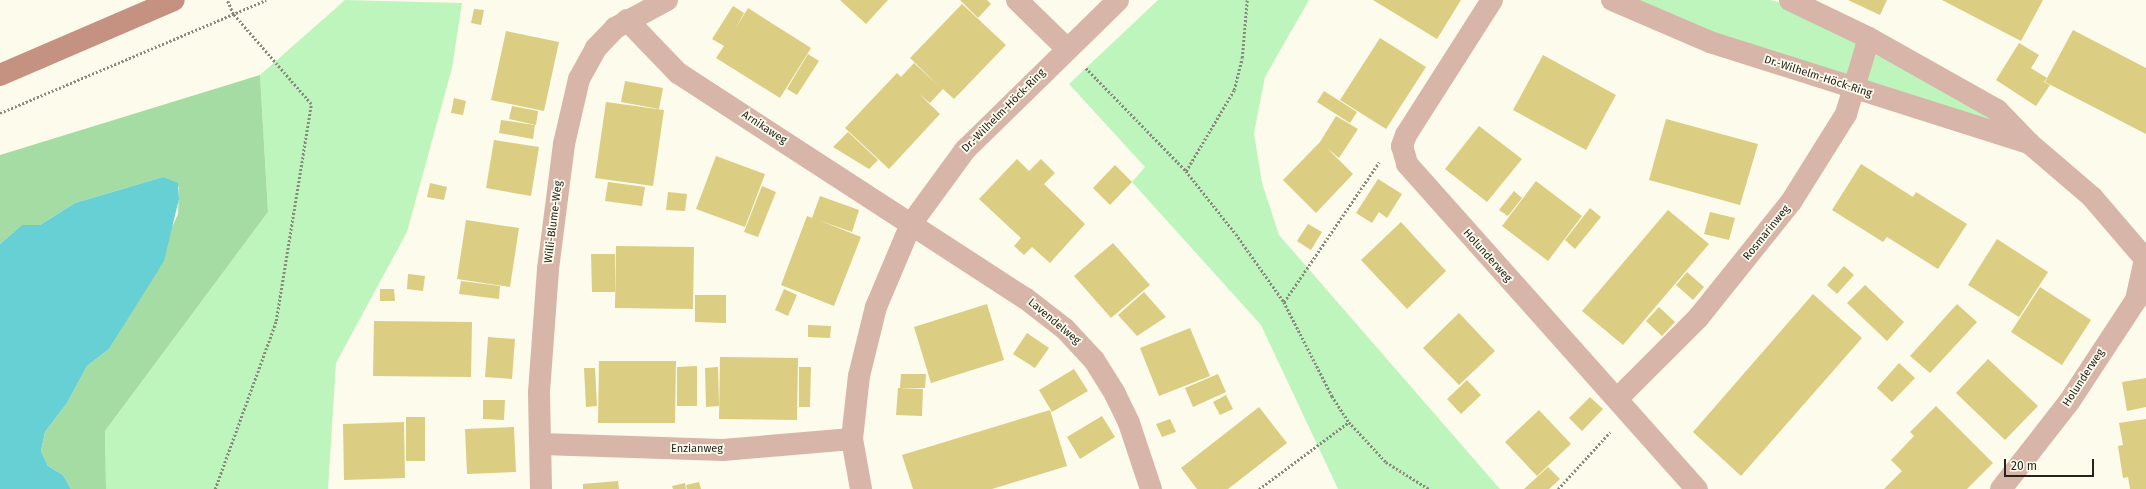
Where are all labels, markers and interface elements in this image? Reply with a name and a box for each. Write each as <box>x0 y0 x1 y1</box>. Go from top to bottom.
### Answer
street label: Dr.-Wilhelm-Höck-Ring <box>1762 53 1874 101</box>
street label: Dr.-Wilhelm-Höck-Ring <box>959 66 1049 156</box>
street label: Arnikaweg <box>739 109 789 147</box>
street label: Willi-Blume-Weg <box>542 180 566 264</box>
street label: Rosmarinweg <box>1741 203 1793 263</box>
street label: Holunderweg <box>1460 227 1514 285</box>
street label: Lavendelweg <box>1025 296 1083 348</box>
street label: Holunderweg <box>2060 347 2108 409</box>
street label: Enzianweg <box>671 442 723 456</box>
scale bar <box>2006 451 2096 477</box>
text: 20 m <box>2011 459 2037 473</box>

